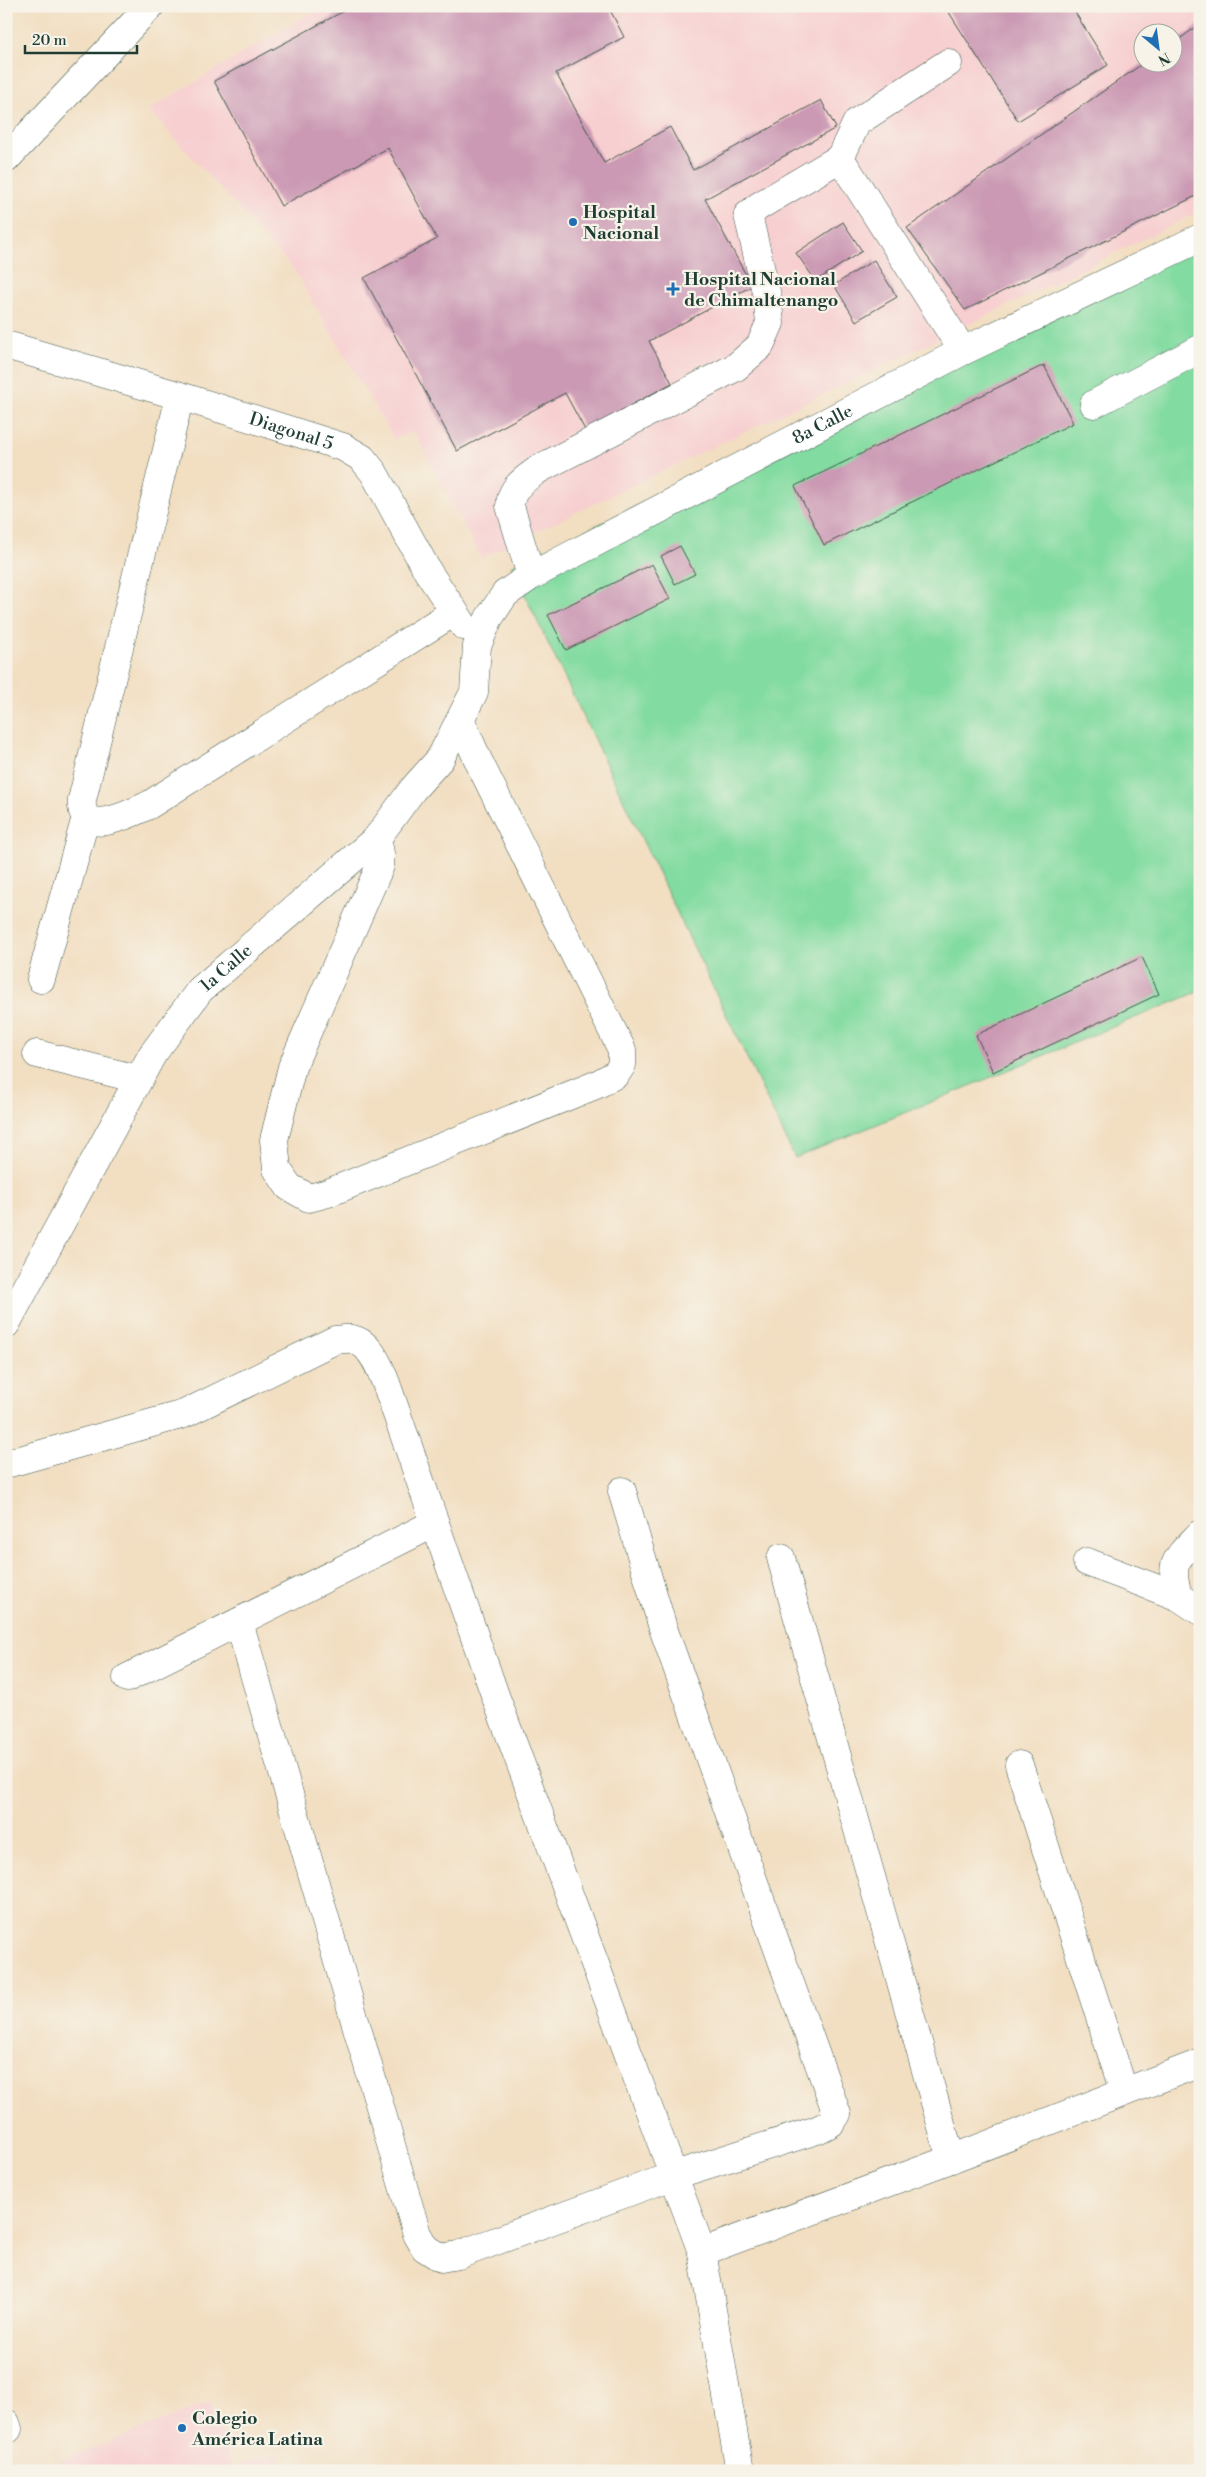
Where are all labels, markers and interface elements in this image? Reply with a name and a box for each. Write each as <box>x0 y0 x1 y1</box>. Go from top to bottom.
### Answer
scale bar <box>25 22 138 54</box>
north arrow <box>1134 22 1184 72</box>
text: 20 m <box>32 31 67 50</box>
text: N <box>1155 48 1173 69</box>
place label: Hospital Nacional <box>583 201 659 245</box>
marker: Hospital Nacional <box>567 216 579 228</box>
place label: Hospital Nacional de Chimaltenango <box>684 268 838 312</box>
marker: Hospital Nacional de Chimaltenango <box>666 282 680 296</box>
street label: 8a Calle <box>788 399 857 449</box>
street label: Diagonal 5 <box>246 407 337 455</box>
street label: 1a Calle <box>195 939 257 997</box>
place label: Colegio América Latina <box>191 2407 323 2451</box>
marker: Colegio América Latina <box>176 2422 188 2434</box>

